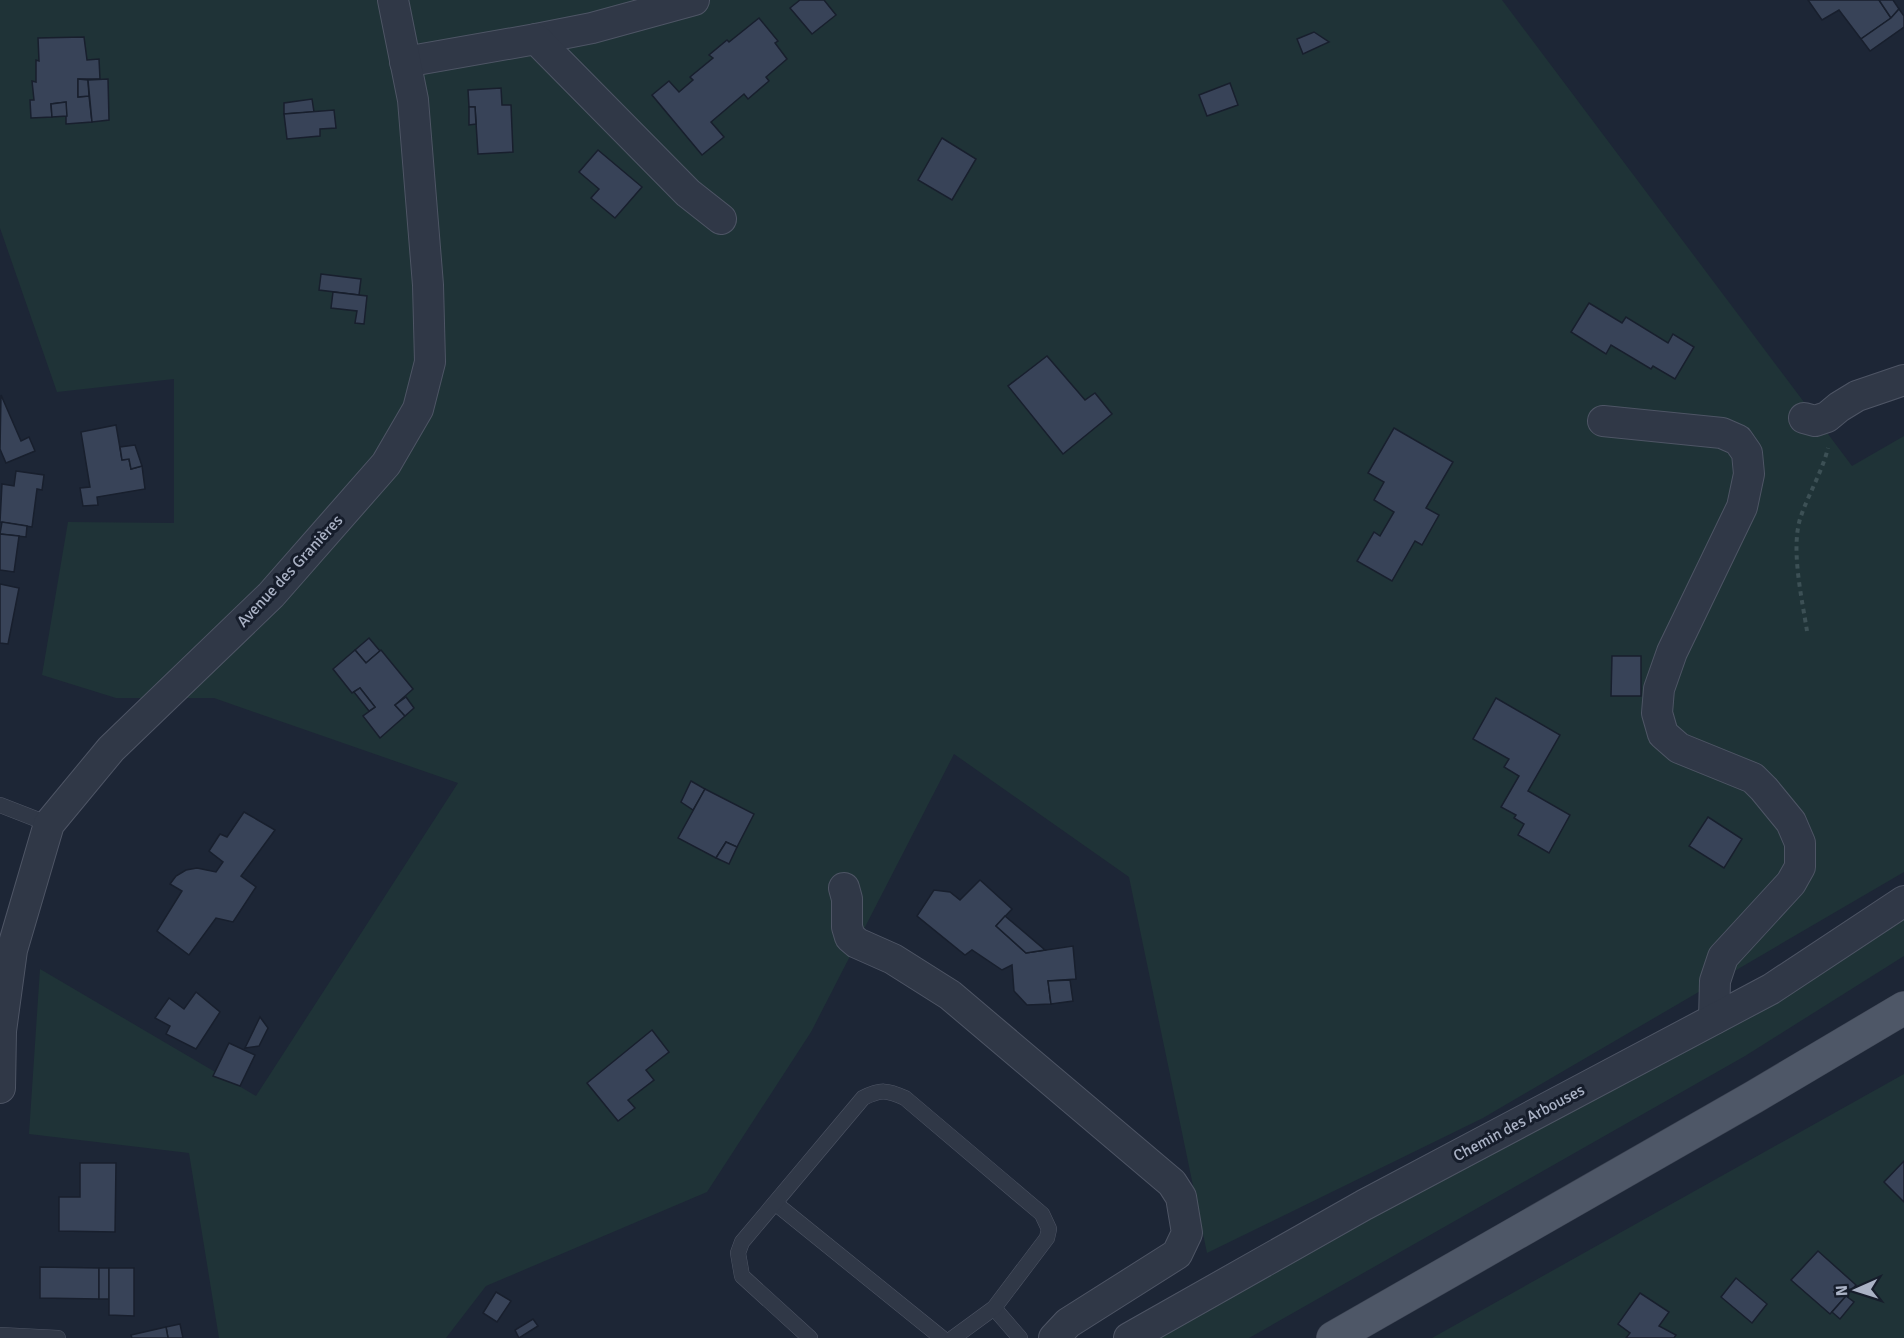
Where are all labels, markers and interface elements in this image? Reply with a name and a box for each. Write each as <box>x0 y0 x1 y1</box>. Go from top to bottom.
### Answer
street label: Avenue des Granières <box>233 511 347 631</box>
street label: Chemin des Arbouses <box>1450 1080 1588 1166</box>
north arrow <box>1826 1260 1886 1320</box>
text: N <box>1832 1285 1852 1297</box>

